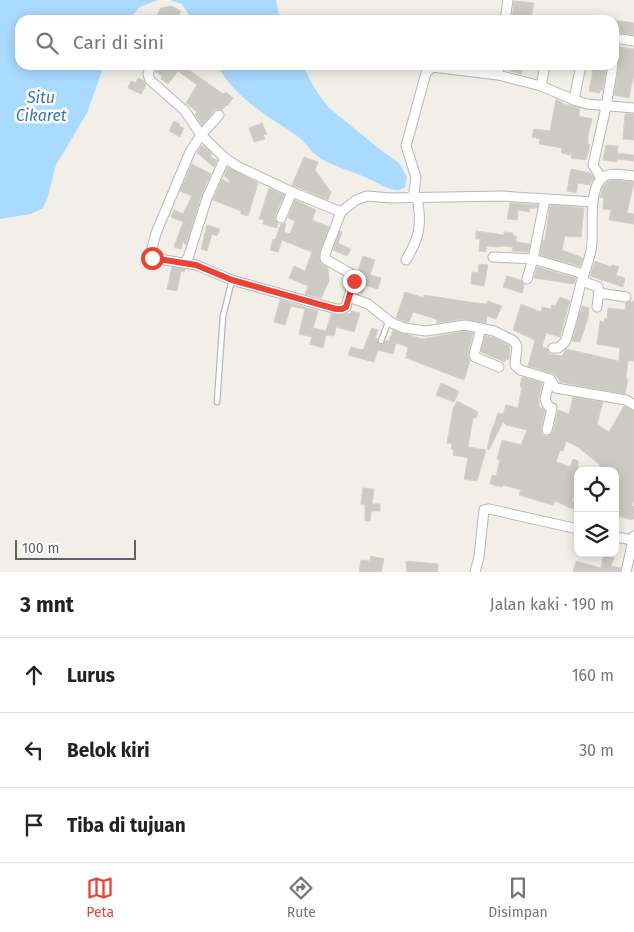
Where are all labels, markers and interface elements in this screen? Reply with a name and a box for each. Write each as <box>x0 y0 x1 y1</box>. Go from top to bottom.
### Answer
search box <box>15 15 619 70</box>
icon: search <box>33 29 61 57</box>
text: Cari di sini <box>73 31 164 54</box>
water label: Situ Cikaret <box>16 88 67 125</box>
route start <box>141 247 164 270</box>
route end <box>343 270 366 293</box>
map controls <box>574 467 619 557</box>
button: locate <box>574 467 619 512</box>
button: layers <box>574 512 619 557</box>
scale bar <box>15 537 136 560</box>
text: 100 m <box>22 540 59 557</box>
text: 3 mnt <box>20 592 74 618</box>
text: Jalan kaki · 190 m <box>490 595 614 614</box>
icon: ahead <box>20 661 48 689</box>
text: Lurus <box>67 664 115 687</box>
text: 160 m <box>572 666 614 685</box>
icon: left <box>20 736 48 764</box>
text: Belok kiri <box>67 739 150 762</box>
text: 30 m <box>579 741 614 760</box>
icon: arrive <box>20 811 48 839</box>
text: Tiba di tujuan <box>67 814 186 837</box>
tab: Peta <box>86 874 114 921</box>
tab: Rute <box>287 874 316 921</box>
tab: Disimpan <box>488 874 548 921</box>

